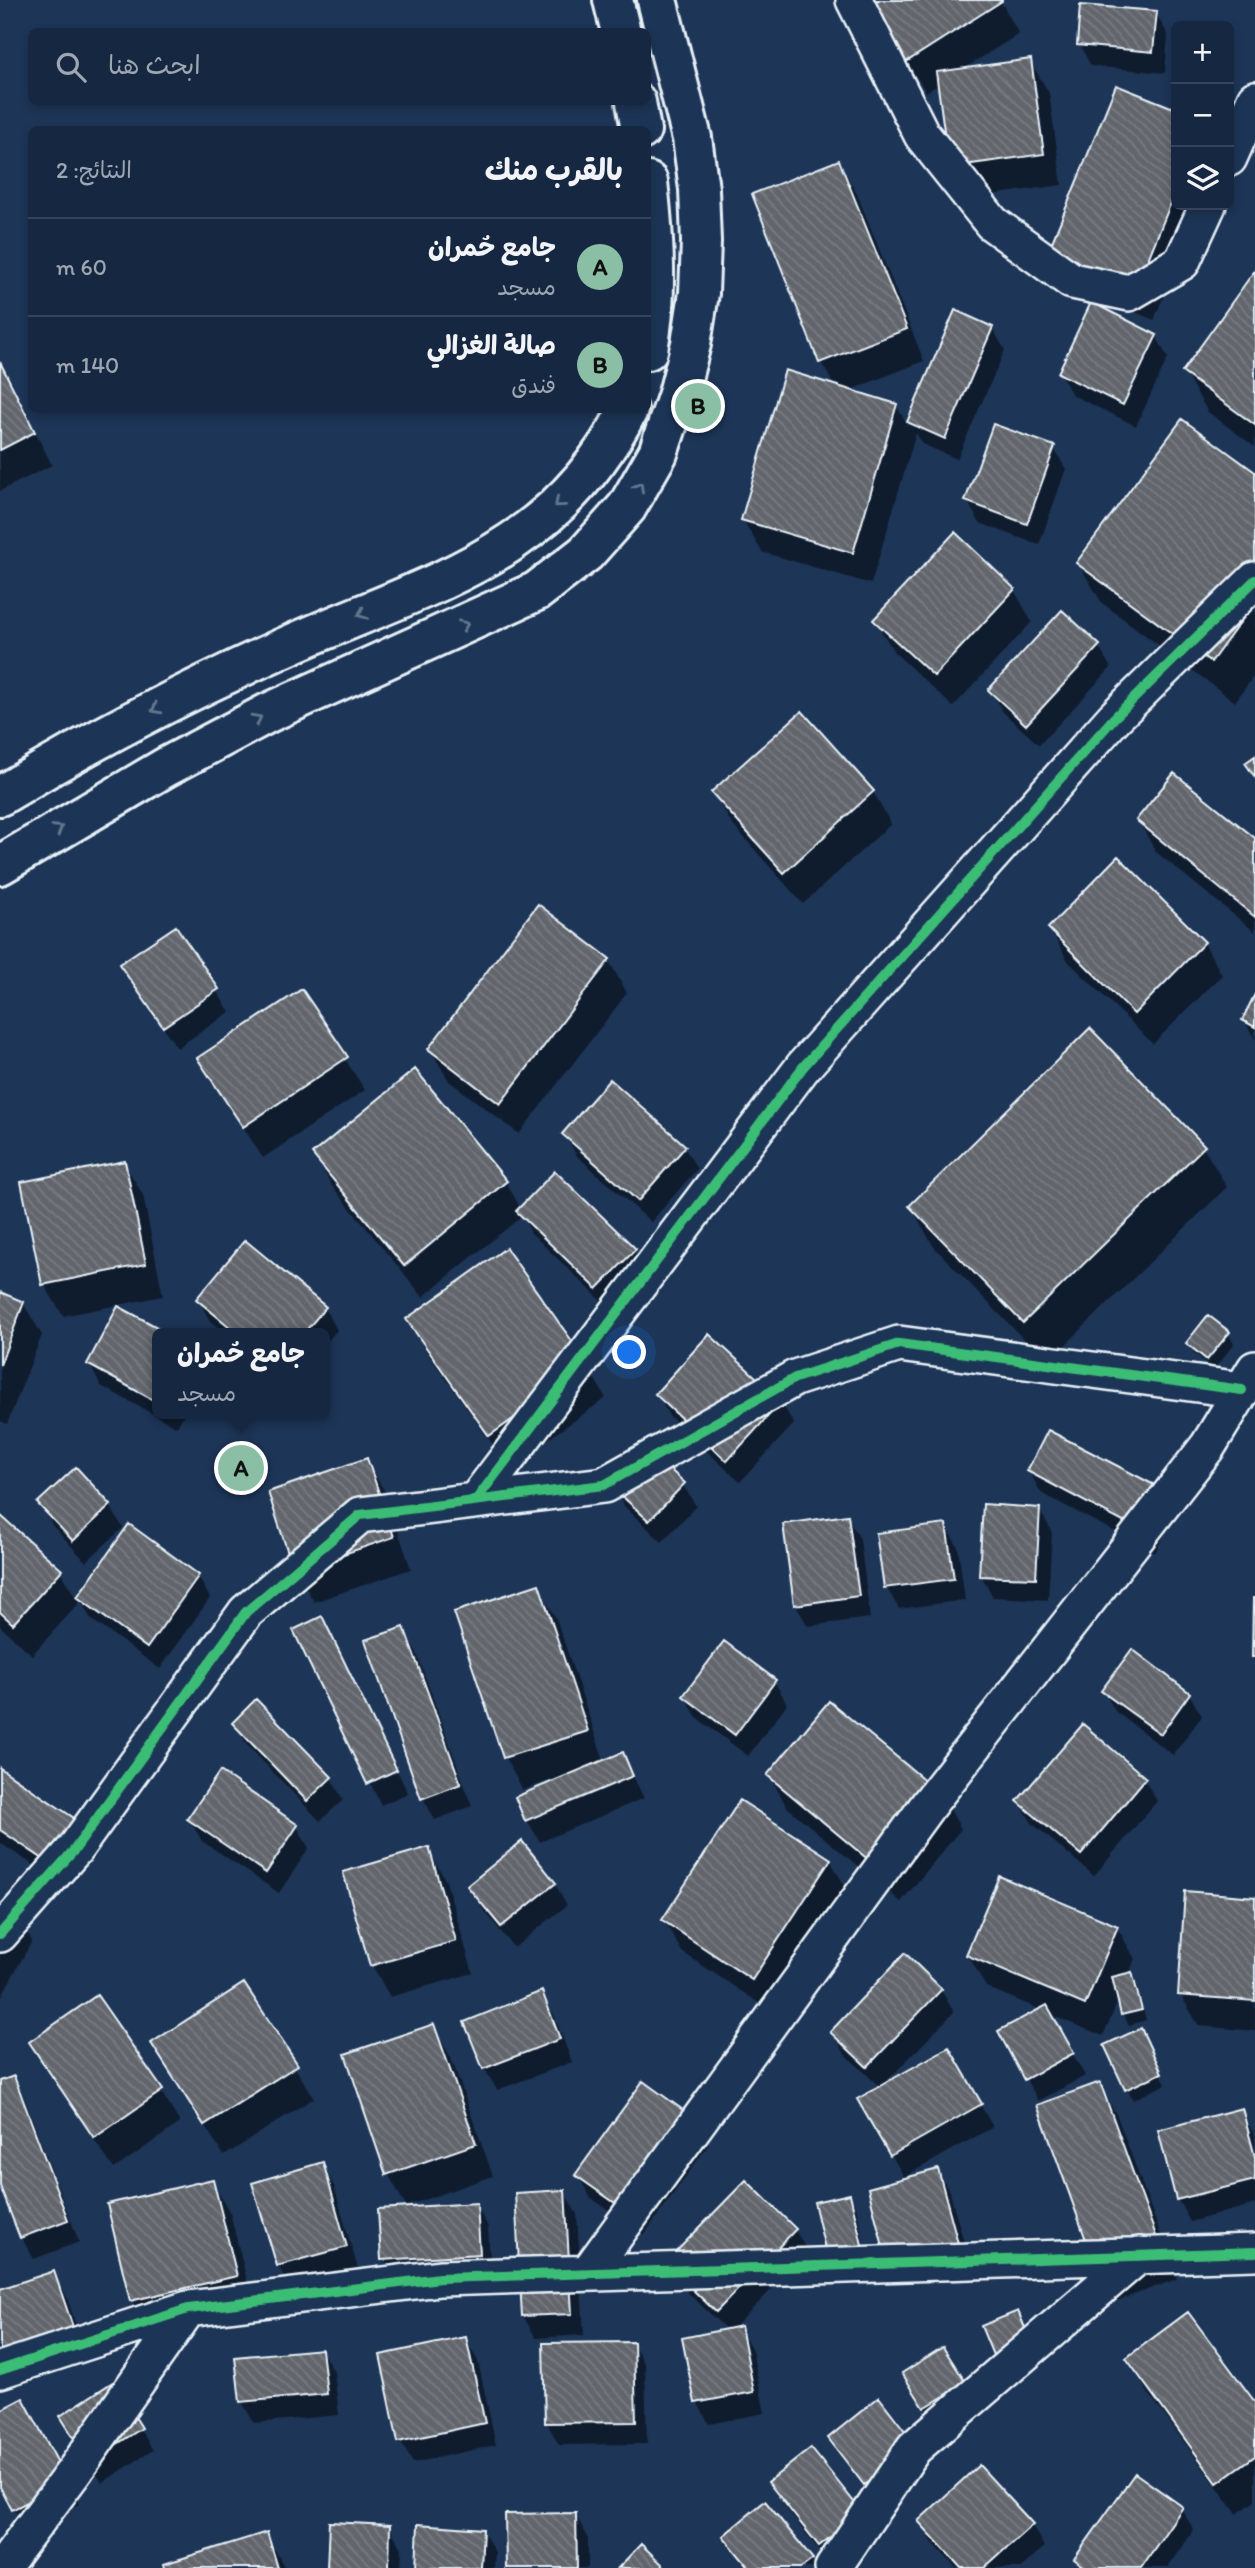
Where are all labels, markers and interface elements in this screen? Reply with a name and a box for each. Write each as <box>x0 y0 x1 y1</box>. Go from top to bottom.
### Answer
map controls <box>1171 21 1234 210</box>
button: + <box>1171 21 1234 84</box>
search box <box>28 28 651 105</box>
icon: search <box>52 48 90 86</box>
text: ابحث هنا <box>108 49 201 81</box>
button: − <box>1171 84 1234 147</box>
button: layers <box>1171 147 1234 210</box>
text: بالقرب منك <box>485 151 623 188</box>
text: النتائج: 2 <box>56 156 132 184</box>
text: جامع حُمران <box>428 231 556 263</box>
text: 60 m <box>56 253 107 281</box>
text: A <box>593 253 607 281</box>
text: مسجد <box>497 273 556 301</box>
text: صالة الغزالي <box>427 329 556 361</box>
text: 140 m <box>56 351 119 379</box>
text: B <box>593 351 607 379</box>
text: فندق <box>511 371 556 399</box>
pin: B <box>675 380 721 432</box>
one-way arrow <box>631 481 644 494</box>
one-way arrow <box>554 495 567 507</box>
one-way arrow <box>357 606 369 620</box>
one-way arrow <box>457 619 470 633</box>
one-way arrow <box>151 701 163 714</box>
one-way arrow <box>250 714 262 728</box>
one-way arrow <box>51 825 64 838</box>
popup <box>152 1328 330 1419</box>
your location <box>612 1335 646 1369</box>
text: جامع حُمران <box>177 1337 305 1369</box>
text: مسجد <box>177 1379 236 1407</box>
pin: A <box>218 1442 264 1494</box>

